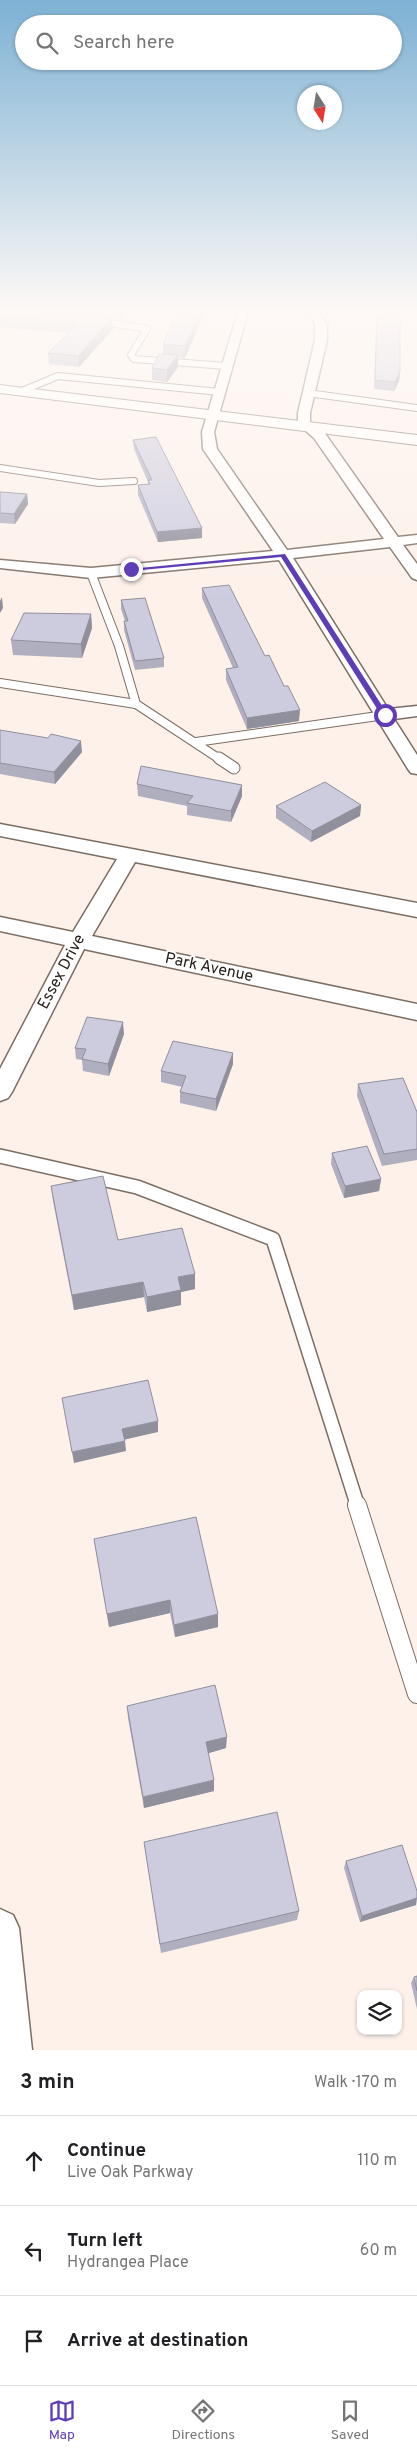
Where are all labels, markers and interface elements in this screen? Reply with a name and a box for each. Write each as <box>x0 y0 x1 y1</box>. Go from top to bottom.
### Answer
search box <box>15 15 402 70</box>
icon: search <box>33 29 61 57</box>
text: Search here <box>73 31 175 55</box>
north arrow <box>297 85 342 130</box>
route end <box>120 558 143 581</box>
route start <box>374 704 397 727</box>
street label: Essex Drive <box>34 931 90 1013</box>
street label: Park Avenue <box>163 949 255 987</box>
map controls <box>357 1990 402 2035</box>
button: layers <box>357 1990 402 2035</box>
text: 3 min <box>20 2069 75 2096</box>
text: Walk · 170 m <box>314 2073 397 2093</box>
text: Continue <box>67 2139 146 2163</box>
icon: ahead <box>20 2147 48 2175</box>
text: 110 m <box>357 2151 397 2171</box>
text: Live Oak Parkway <box>67 2163 193 2183</box>
text: Turn left <box>67 2229 143 2253</box>
icon: left <box>20 2237 48 2265</box>
text: 60 m <box>360 2241 397 2261</box>
text: Hydrangea Place <box>67 2253 189 2273</box>
icon: arrive <box>20 2327 48 2355</box>
text: Arrive at destination <box>67 2329 248 2353</box>
tab: Map <box>48 2397 76 2444</box>
tab: Directions <box>171 2397 235 2444</box>
tab: Saved <box>331 2397 369 2444</box>

